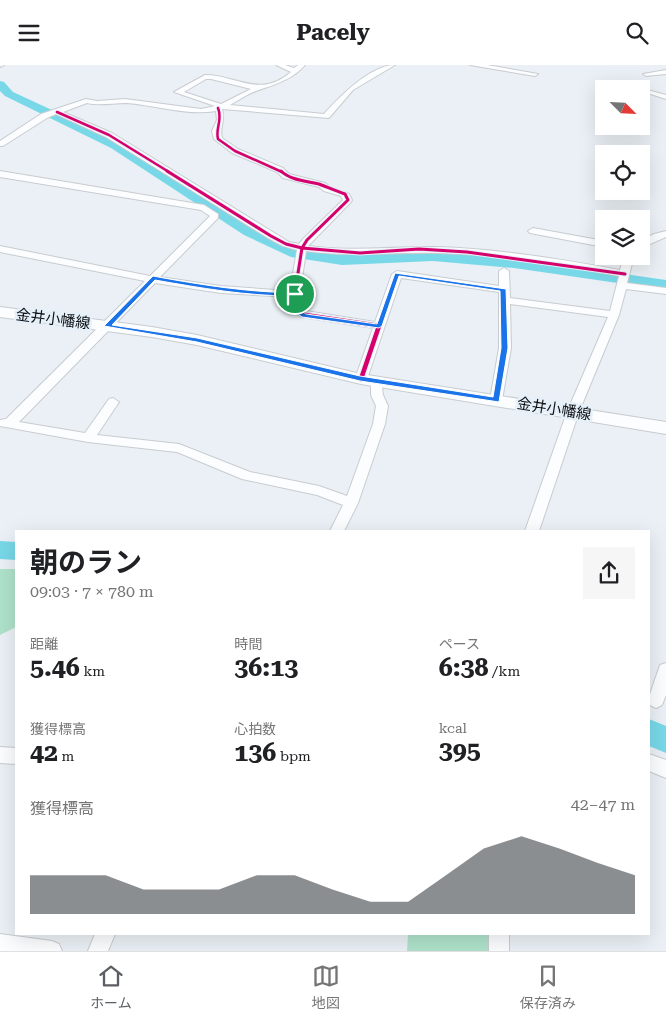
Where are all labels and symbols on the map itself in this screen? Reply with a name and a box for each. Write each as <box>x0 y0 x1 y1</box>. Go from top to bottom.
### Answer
north arrow <box>595 80 650 135</box>
pin <box>274 273 316 315</box>
street label: 金井小幡線 <box>15 305 91 333</box>
street label: 金井小幡線 <box>516 394 592 424</box>

